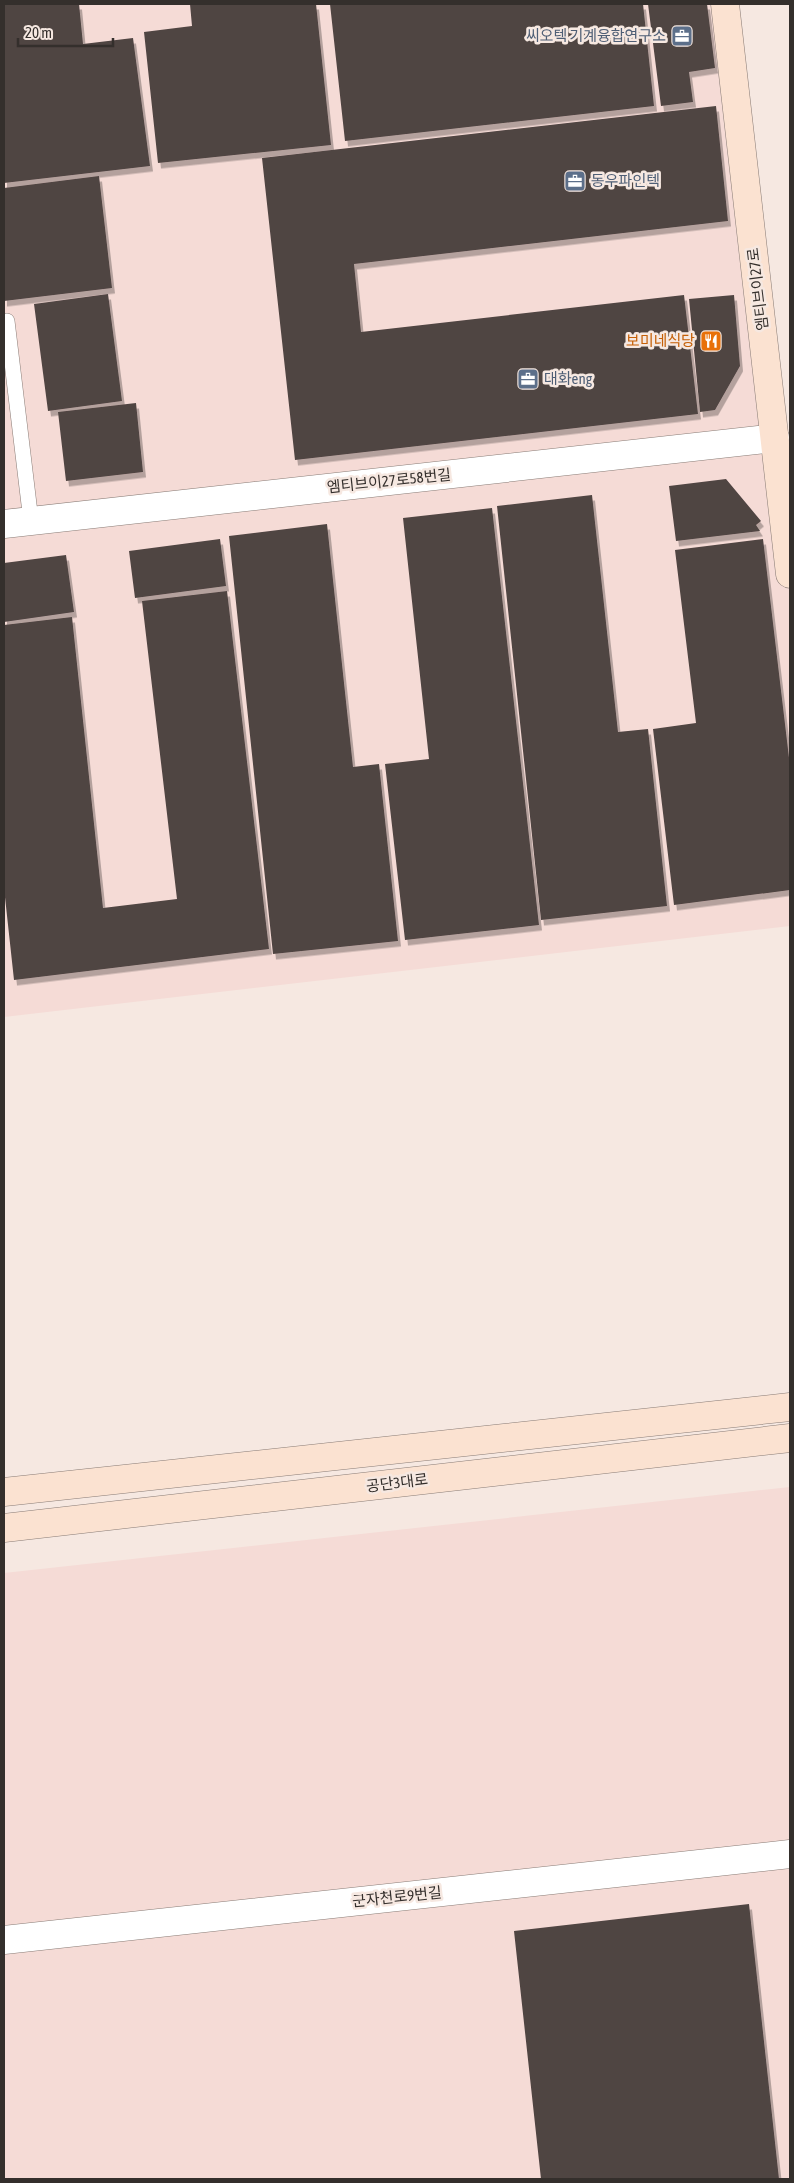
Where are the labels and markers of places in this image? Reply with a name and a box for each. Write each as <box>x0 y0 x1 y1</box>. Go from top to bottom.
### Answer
office icon: 씨오텍 기계융합연구소 <box>670 24 694 48</box>
place label: 씨오텍 기계융합연구소 <box>526 27 666 44</box>
office icon: 동우파인텍 <box>563 169 587 193</box>
place label: 동우파인텍 <box>591 172 660 189</box>
restaurant icon: 보미네식당 <box>699 329 723 353</box>
place label: 보미네식당 <box>626 332 695 349</box>
office icon: 대화eng <box>516 367 540 391</box>
place label: 대화eng <box>544 370 593 387</box>

